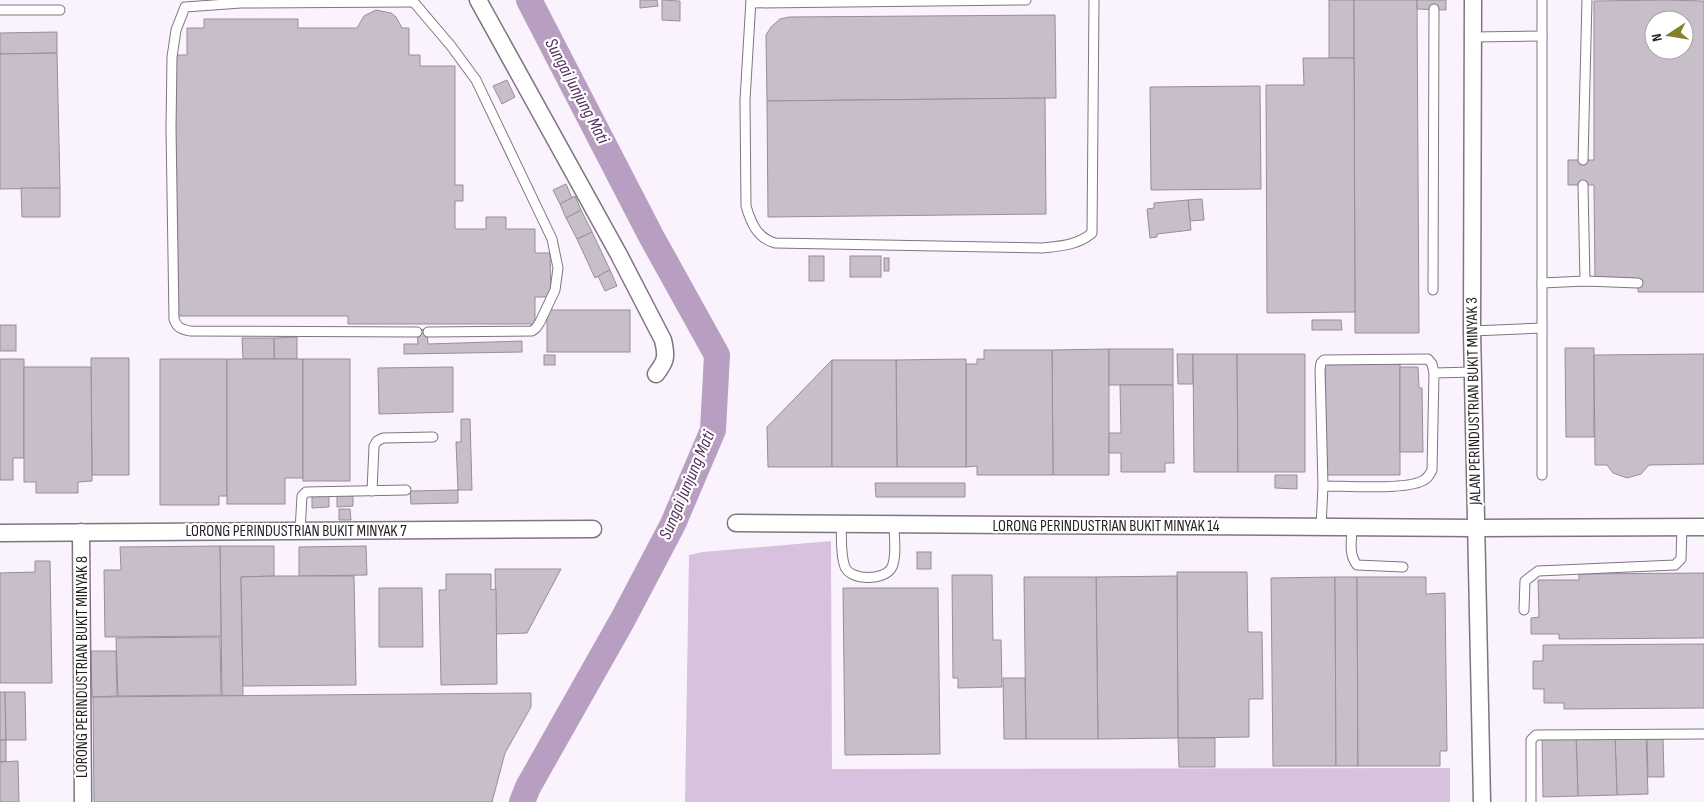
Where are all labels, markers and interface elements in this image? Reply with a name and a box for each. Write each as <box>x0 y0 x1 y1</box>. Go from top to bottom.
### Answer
north arrow <box>1644 10 1694 60</box>
text: N <box>1648 32 1666 43</box>
water label: Sungai Junjung Mati <box>540 35 614 148</box>
street label: JALAN PERINDUSTRIAN BUKIT MINYAK 3 <box>1463 297 1485 506</box>
water label: Sungai Junjung Mati <box>655 427 720 543</box>
street label: LORONG PERINDUSTRIAN BUKIT MINYAK 14 <box>992 517 1220 536</box>
street label: LORONG PERINDUSTRIAN BUKIT MINYAK 7 <box>185 522 407 541</box>
street label: LORONG PERINDUSTRIAN BUKIT MINYAK 8 <box>73 556 92 778</box>

